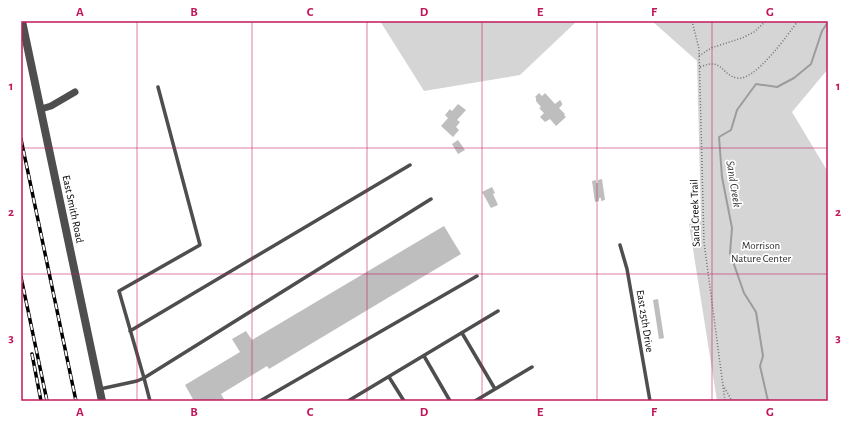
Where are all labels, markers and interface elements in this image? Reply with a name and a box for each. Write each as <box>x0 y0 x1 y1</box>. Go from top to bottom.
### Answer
text: A <box>76 6 84 19</box>
text: B <box>190 6 198 19</box>
text: C <box>307 6 314 19</box>
text: D <box>420 6 429 19</box>
text: E <box>537 6 544 19</box>
text: F <box>651 6 658 19</box>
text: G <box>766 6 774 19</box>
text: 1 <box>9 80 13 93</box>
text: 1 <box>836 80 840 93</box>
water label: Sand Creek <box>724 160 744 209</box>
street label: East Smith Road <box>60 174 86 244</box>
street label: Sand Creek Trail <box>688 179 702 247</box>
text: 2 <box>8 206 14 219</box>
text: 2 <box>835 206 841 219</box>
park label: Morrison Nature Center <box>731 240 791 264</box>
street label: East 25th Drive <box>635 289 655 353</box>
text: 3 <box>8 332 14 345</box>
text: 3 <box>835 332 841 345</box>
text: A <box>76 406 84 419</box>
text: B <box>190 406 198 419</box>
text: C <box>307 406 314 419</box>
text: D <box>420 406 429 419</box>
text: E <box>537 406 544 419</box>
text: F <box>651 406 658 419</box>
text: G <box>766 406 774 419</box>

